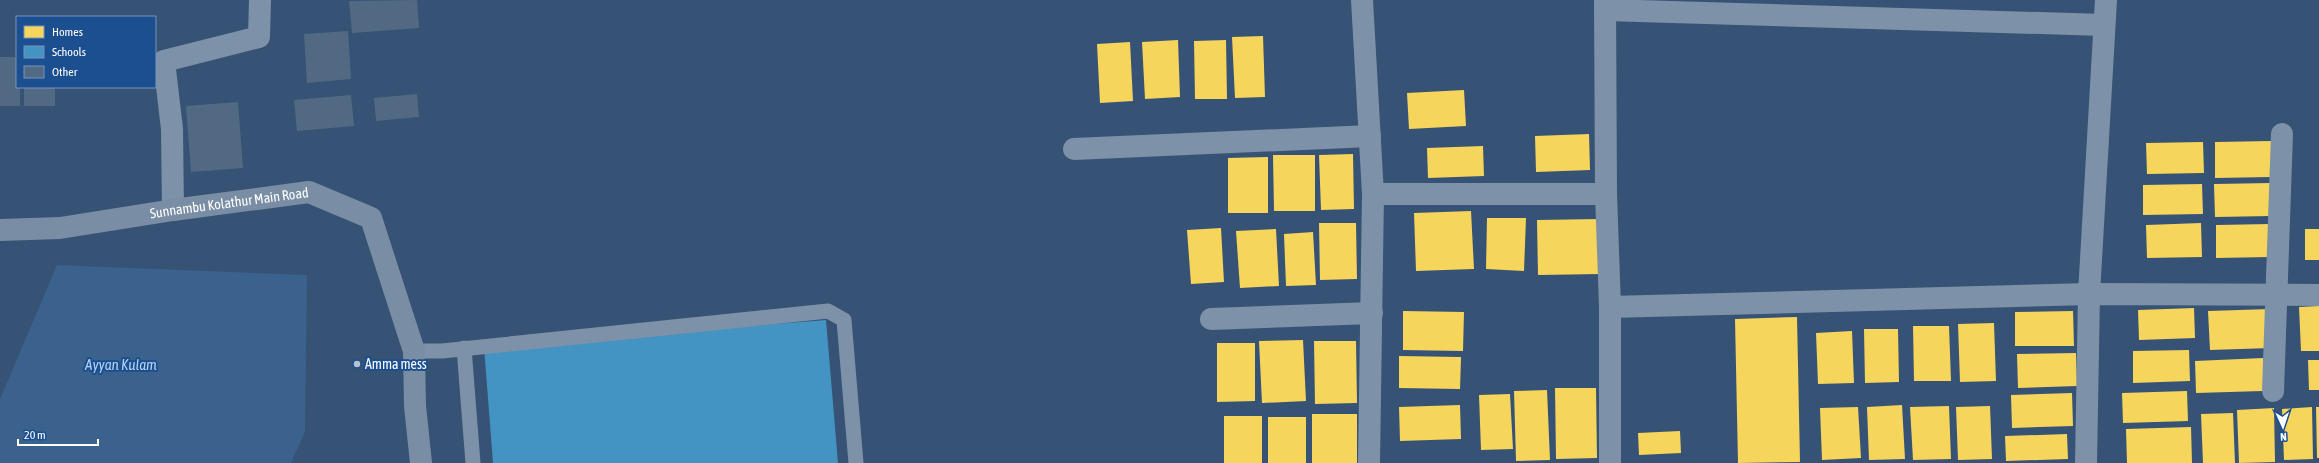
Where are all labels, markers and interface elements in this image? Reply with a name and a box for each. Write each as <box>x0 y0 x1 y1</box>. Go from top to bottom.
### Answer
legend <box>16 16 156 88</box>
text: Homes <box>52 25 83 39</box>
text: Schools <box>52 45 86 59</box>
text: Other <box>52 65 78 79</box>
street label: Sunnambu Kolathur Main Road <box>149 184 309 222</box>
water label: Ayyan Kulam <box>84 356 157 373</box>
place label: Amma mess <box>365 356 427 372</box>
marker: Amma mess <box>352 359 362 369</box>
north arrow <box>2263 407 2303 447</box>
scale bar <box>18 421 98 447</box>
text: 20 m <box>24 428 46 442</box>
text: N <box>2280 431 2287 443</box>

